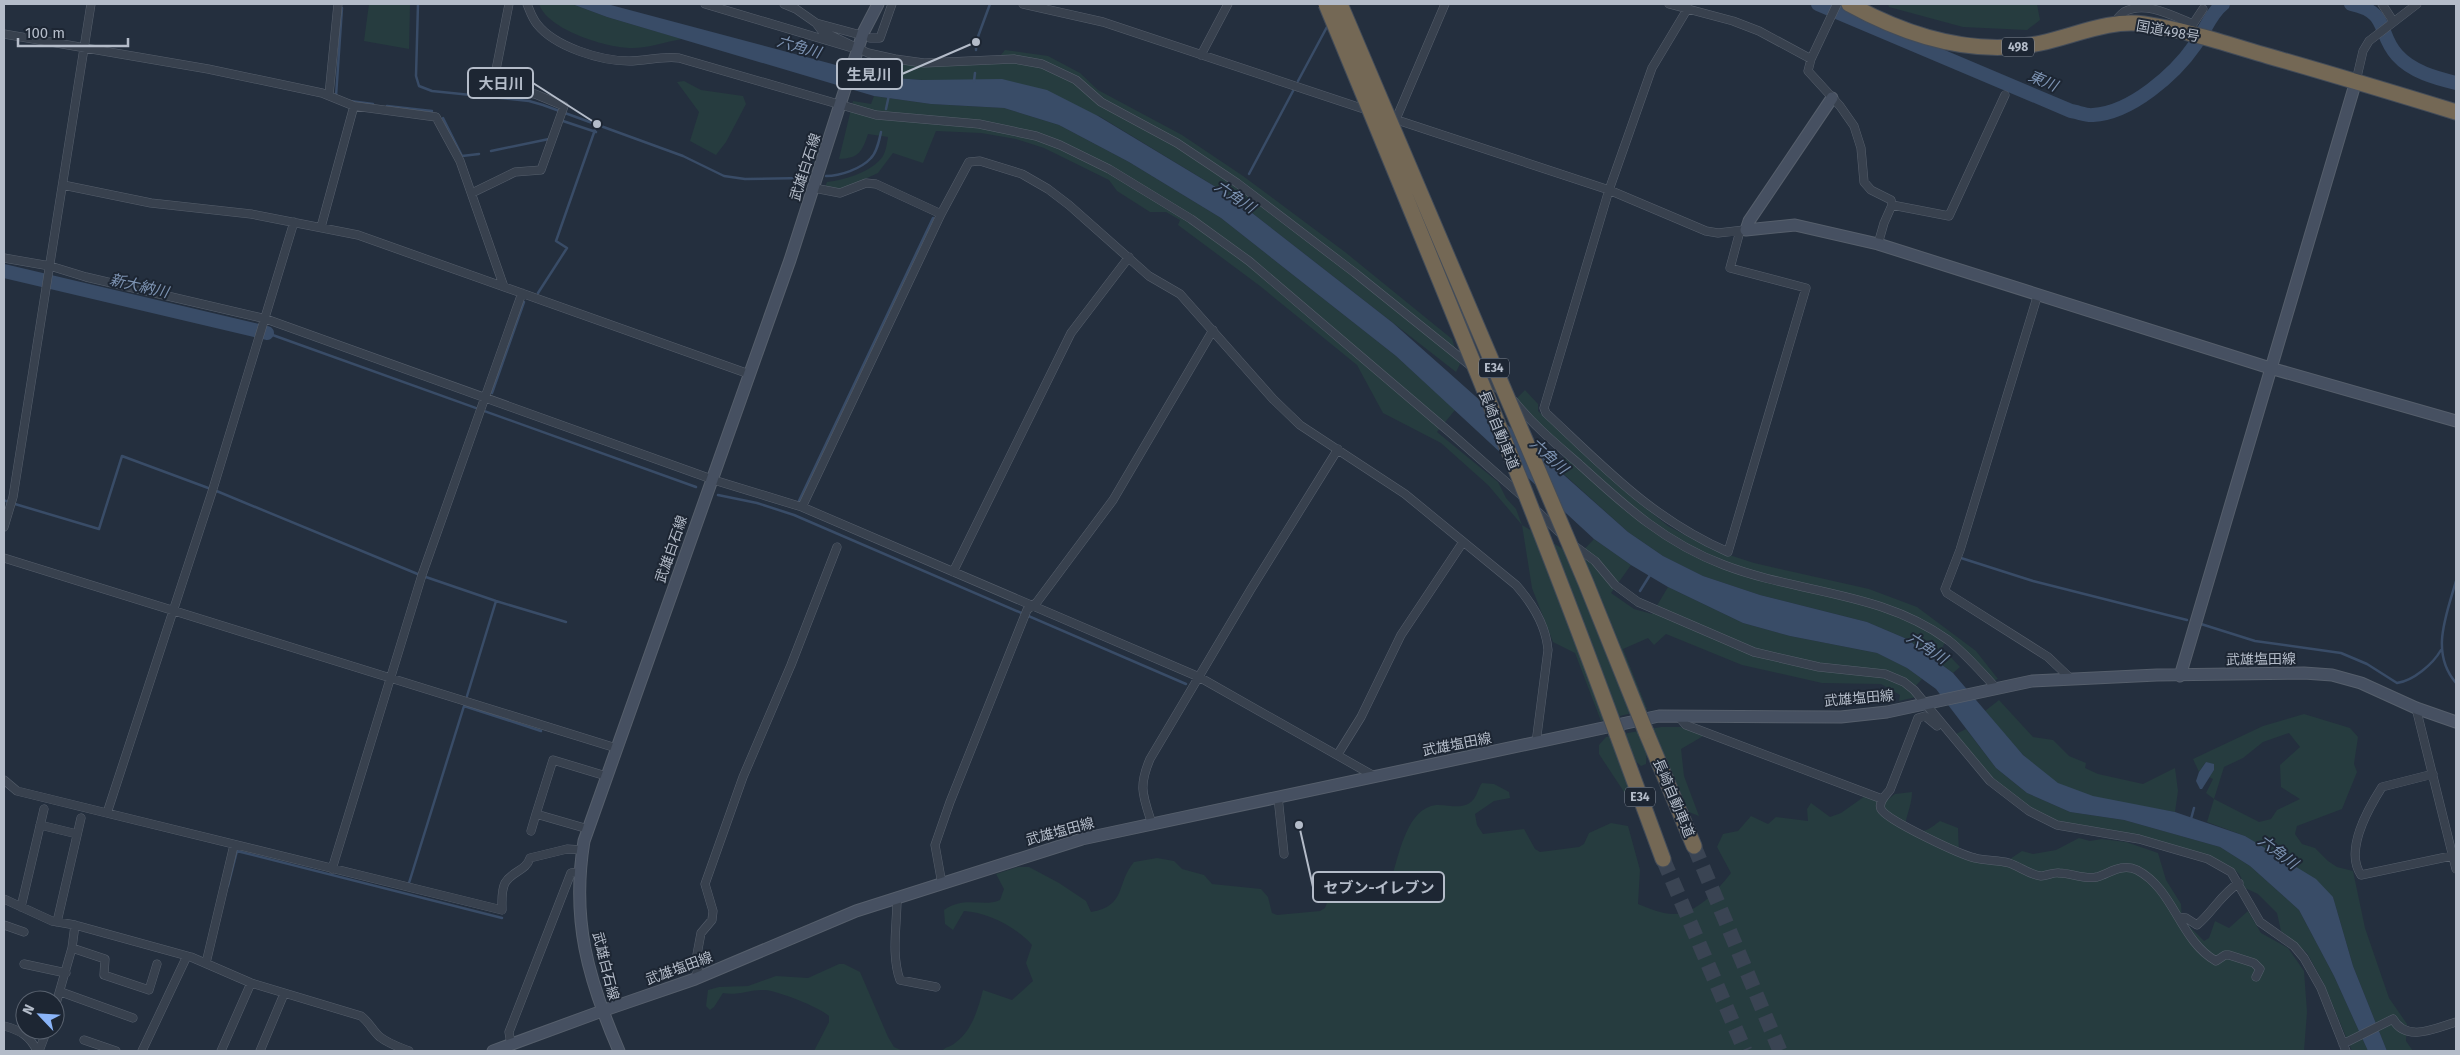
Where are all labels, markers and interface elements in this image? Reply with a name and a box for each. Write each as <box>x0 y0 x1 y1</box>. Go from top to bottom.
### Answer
scale bar <box>18 15 128 47</box>
street label: 国道498号 <box>2135 18 2201 45</box>
text: 100 m <box>25 24 65 42</box>
water label: 六角川 <box>775 32 825 62</box>
road number: 498 <box>2002 38 2034 56</box>
callout: 生見川 <box>837 59 902 89</box>
text: 生見川 <box>846 66 892 84</box>
water label: 東川 <box>2026 67 2062 96</box>
callout: 大日川 <box>468 68 533 98</box>
text: 大日川 <box>478 75 524 93</box>
street label: 武雄白石線 <box>787 131 824 203</box>
water label: 六角川 <box>1211 177 1260 218</box>
water label: 新大納川 <box>108 270 172 302</box>
road number: E34 <box>1479 358 1509 378</box>
street label: 長崎自動車道 <box>1475 388 1522 472</box>
water label: 六角川 <box>1526 434 1573 479</box>
street label: 武雄白石線 <box>652 513 691 585</box>
water label: 六角川 <box>1903 628 1952 669</box>
street label: 武雄塩田線 <box>2226 650 2296 669</box>
street label: 武雄塩田線 <box>1823 687 1895 710</box>
street label: 武雄塩田線 <box>1421 729 1493 760</box>
street label: 長崎自動車道 <box>1649 756 1698 840</box>
road number: E34 <box>1625 788 1655 806</box>
street label: 武雄塩田線 <box>1024 814 1096 849</box>
water label: 六角川 <box>2255 831 2303 874</box>
callout: セブン-イレブン <box>1313 872 1444 902</box>
text: セブン-イレブン <box>1323 879 1435 897</box>
street label: 武雄白石線 <box>589 930 622 1002</box>
street label: 武雄塩田線 <box>643 949 715 988</box>
north arrow <box>15 990 65 1040</box>
text: N <box>19 1002 38 1018</box>

